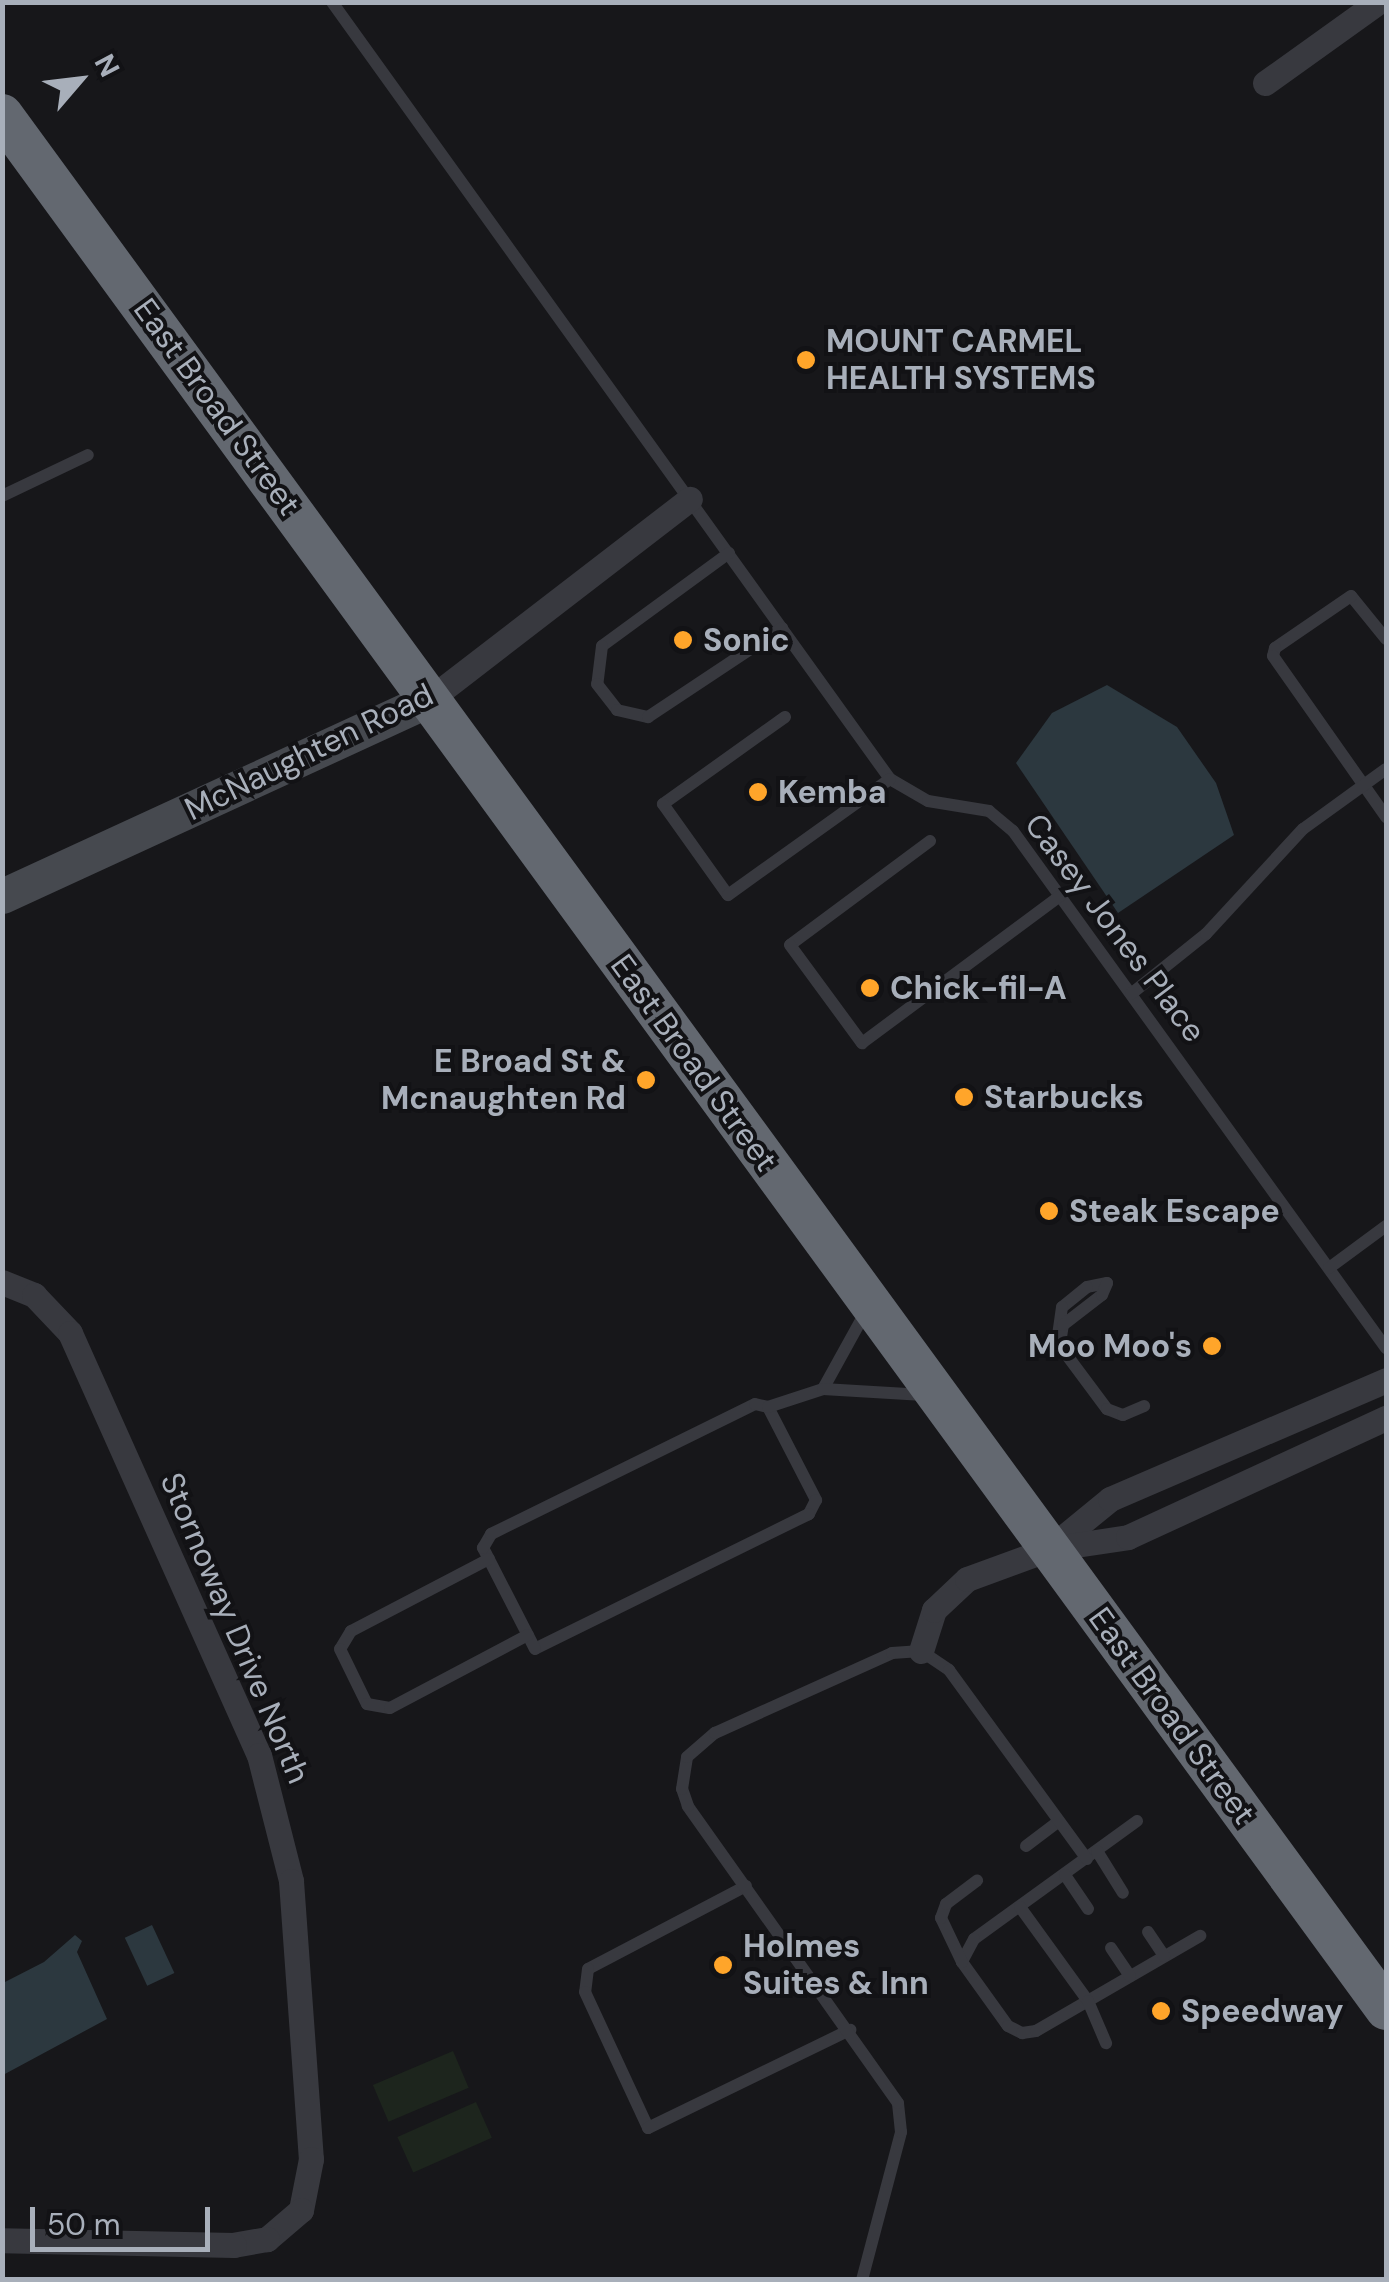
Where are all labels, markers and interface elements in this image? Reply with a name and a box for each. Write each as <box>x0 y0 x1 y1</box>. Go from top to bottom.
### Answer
north arrow <box>30 30 130 130</box>
text: N <box>86 48 128 83</box>
street label: East Broad Street <box>126 291 308 523</box>
place label: MOUNT CARMEL HEALTH SYSTEMS <box>826 323 1096 398</box>
marker: MOUNT CARMEL HEALTH SYSTEMS <box>795 349 817 371</box>
place label: Sonic <box>703 621 790 659</box>
marker: Sonic <box>672 629 694 651</box>
street label: McNaughten Road <box>179 675 439 829</box>
place label: Kemba <box>778 773 887 811</box>
marker: Kemba <box>747 781 769 803</box>
street label: Casey Jones Place <box>1017 806 1213 1050</box>
street label: East Broad Street <box>603 947 785 1179</box>
place label: Chick-fil-A <box>890 969 1067 1007</box>
marker: Chick-fil-A <box>859 977 881 999</box>
place label: E Broad St & Mcnaughten Rd <box>381 1043 626 1118</box>
marker: E Broad St & Mcnaughten Rd <box>635 1069 657 1091</box>
place label: Starbucks <box>984 1078 1144 1116</box>
marker: Starbucks <box>953 1086 975 1108</box>
place label: Steak Escape <box>1069 1192 1280 1230</box>
marker: Steak Escape <box>1038 1200 1060 1222</box>
place label: Moo Moo's <box>1028 1327 1192 1365</box>
marker: Moo Moo's <box>1201 1335 1223 1357</box>
street label: Stornoway Drive North <box>152 1467 318 1789</box>
street label: East Broad Street <box>1081 1600 1263 1832</box>
place label: Holmes Suites & Inn <box>743 1928 929 2003</box>
marker: Holmes Suites & Inn <box>712 1954 734 1976</box>
place label: Speedway <box>1181 1992 1344 2030</box>
marker: Speedway <box>1150 2000 1172 2022</box>
scale bar <box>35 2187 215 2249</box>
text: 50 m <box>47 2205 121 2244</box>

